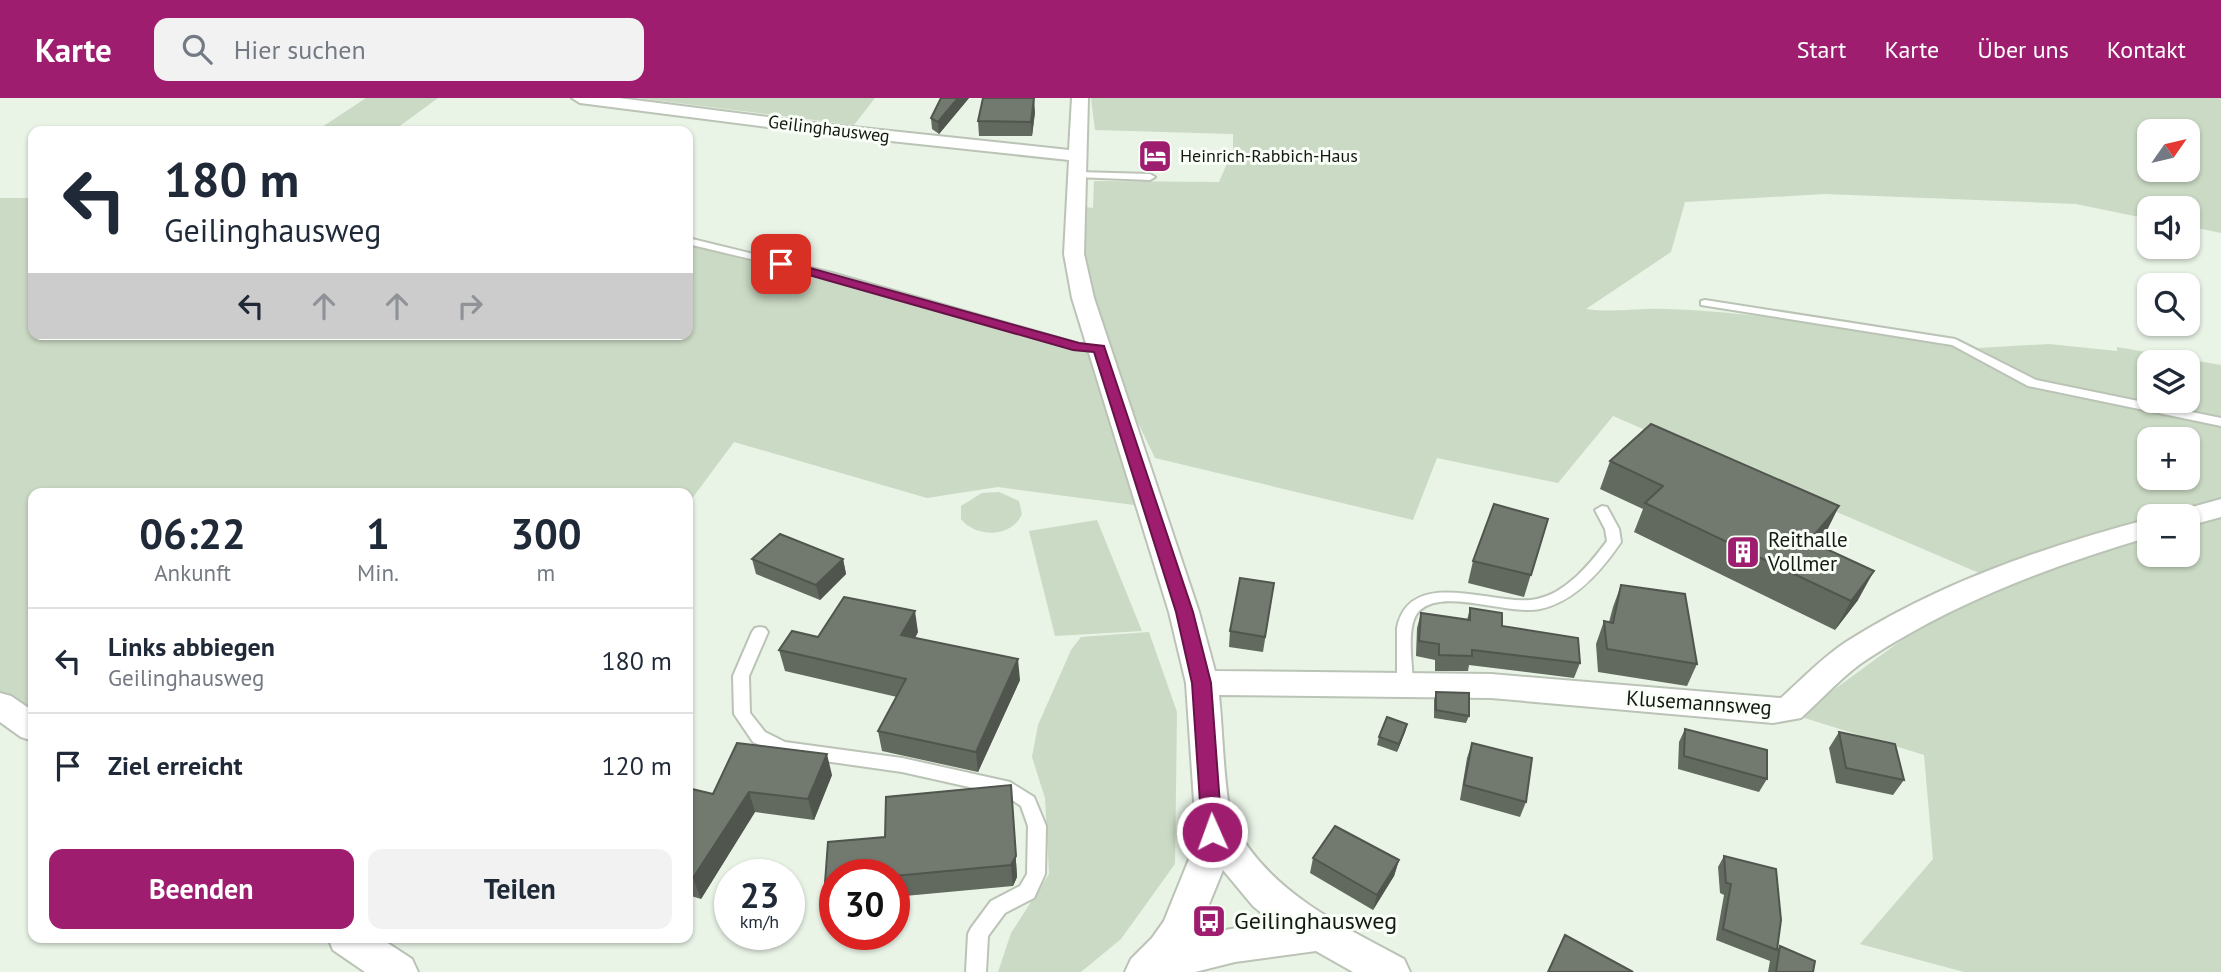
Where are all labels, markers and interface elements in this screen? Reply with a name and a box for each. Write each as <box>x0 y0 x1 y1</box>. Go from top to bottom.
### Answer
search box <box>154 18 644 81</box>
text: Karte <box>35 28 112 71</box>
icon: search <box>178 30 216 68</box>
text: Hier suchen <box>234 33 366 66</box>
text: Start <box>1797 34 1846 65</box>
text: Karte <box>1884 34 1939 65</box>
text: Über uns <box>1977 34 2069 65</box>
text: Kontakt <box>2107 34 2186 65</box>
street label: Geilinghausweg <box>767 110 891 147</box>
north arrow <box>2137 119 2200 182</box>
map controls <box>2137 119 2200 567</box>
hotel icon: Heinrich-Rabbich-Haus <box>1136 137 1174 175</box>
place label: Heinrich-Rabbich-Haus <box>1180 144 1358 167</box>
text: 180 m <box>164 147 299 211</box>
icon: left <box>49 154 140 245</box>
button: sound <box>2137 196 2200 259</box>
text: Geilinghausweg <box>164 209 381 251</box>
pin <box>751 234 811 294</box>
icon: arrive <box>762 245 800 283</box>
button: search <box>2137 273 2200 336</box>
icon: left <box>232 287 270 325</box>
icon: ahead <box>305 287 343 325</box>
icon: ahead <box>378 287 416 325</box>
icon: right <box>451 287 489 325</box>
button: layers <box>2137 350 2200 413</box>
button: + <box>2137 427 2200 490</box>
button: − <box>2137 504 2200 567</box>
text: 06:22 <box>139 506 246 561</box>
text: 1 <box>366 506 390 561</box>
text: 300 <box>510 506 582 561</box>
place label: Reithalle Vollmer <box>1767 526 1848 577</box>
building icon: Reithalle Vollmer <box>1724 533 1762 571</box>
text: Ankunft <box>154 558 231 587</box>
text: Min. <box>357 558 399 587</box>
text: m <box>537 558 555 587</box>
text: Links abbiegen <box>108 630 275 663</box>
icon: left <box>49 642 87 680</box>
text: 180 m <box>601 644 672 677</box>
text: Geilinghausweg <box>108 663 264 692</box>
street label: Klusemannsweg <box>1625 684 1773 721</box>
icon: arrive <box>49 747 87 785</box>
text: Ziel erreicht <box>108 749 243 782</box>
text: 120 m <box>601 749 672 782</box>
position arrow <box>1175 795 1249 869</box>
button: Beenden <box>49 849 354 929</box>
button: Teilen <box>368 849 672 929</box>
speed limit sign: 30 <box>819 859 910 950</box>
text: 23 <box>740 872 779 918</box>
bus stop icon: Geilinghausweg <box>1190 902 1228 940</box>
place label: Geilinghausweg <box>1234 905 1397 936</box>
text: km/h <box>740 910 779 933</box>

